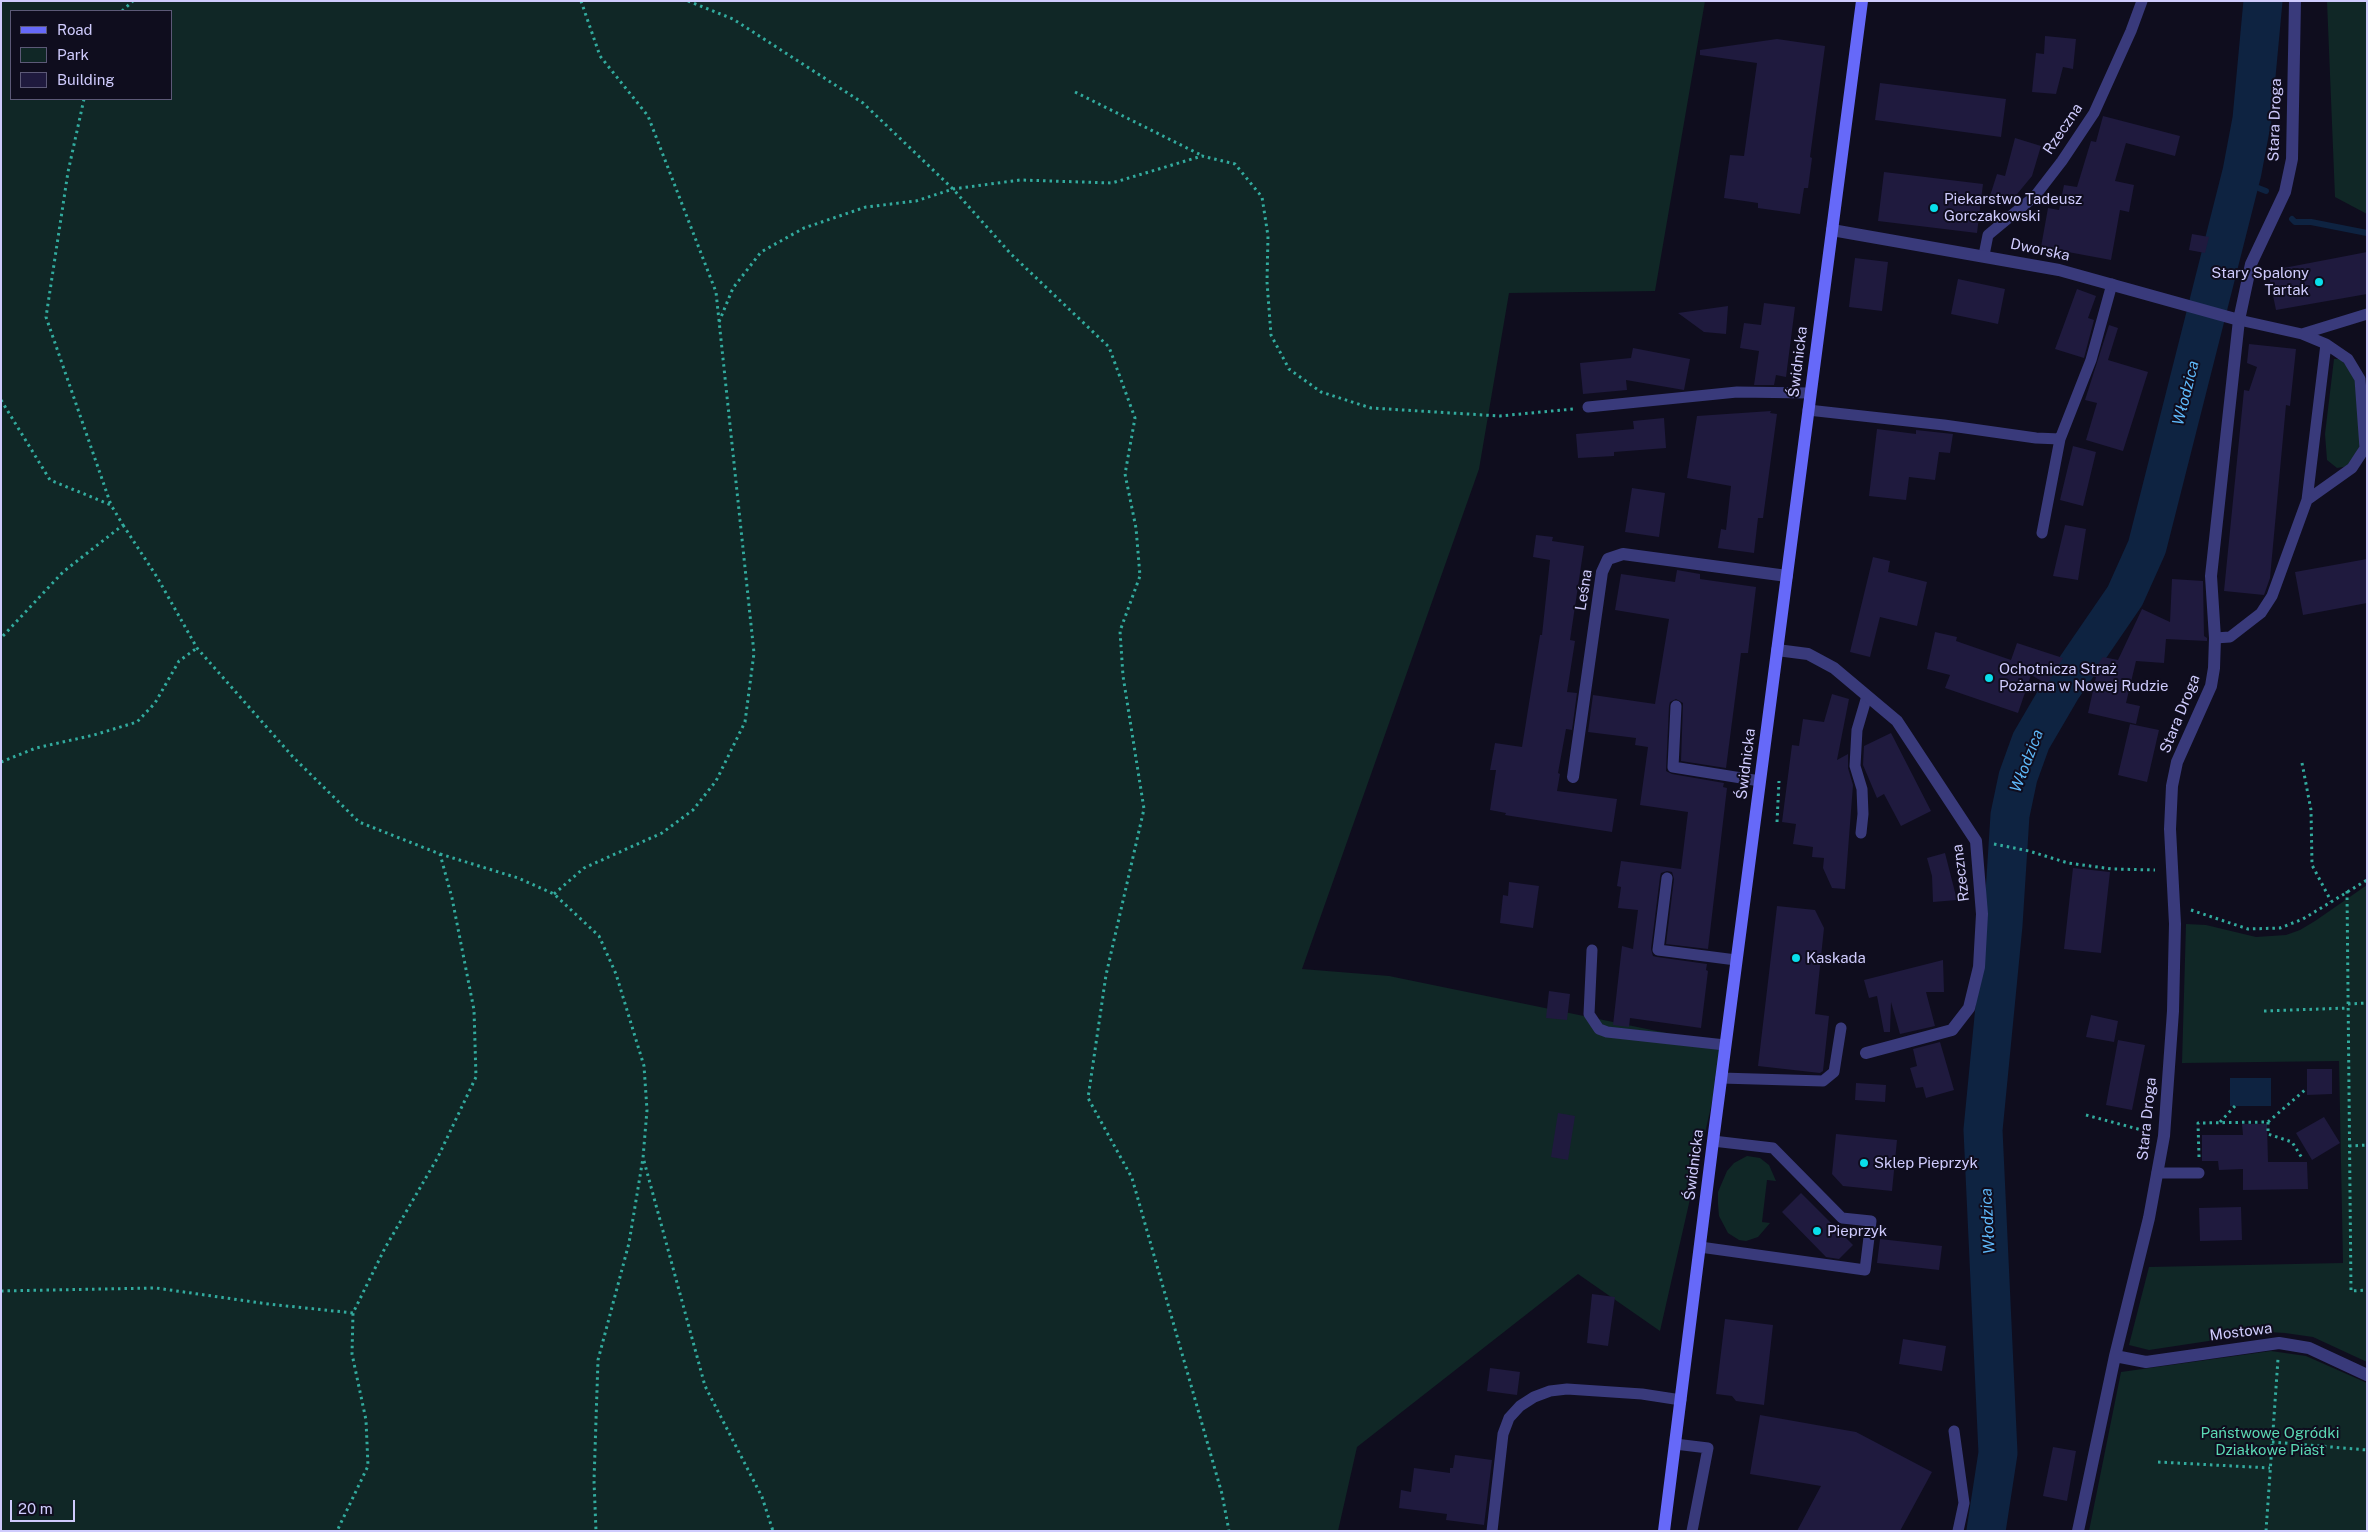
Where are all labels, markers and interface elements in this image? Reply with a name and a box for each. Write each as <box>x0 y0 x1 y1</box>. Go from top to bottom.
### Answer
legend <box>10 10 172 100</box>
text: Road <box>57 21 93 38</box>
text: Park <box>57 46 89 63</box>
text: Building <box>57 71 115 88</box>
street label: Stara Droga <box>2265 78 2285 162</box>
street label: Rzeczna <box>2039 100 2087 158</box>
place label: Piekarstwo Tadeusz Gorczakowski <box>1944 190 2082 225</box>
marker: Piekarstwo Tadeusz Gorczakowski <box>1928 202 1940 214</box>
street label: Dworska <box>2009 235 2071 265</box>
place label: Stary Spalony Tartak <box>2211 264 2309 299</box>
marker: Stary Spalony Tartak <box>2313 276 2325 288</box>
street label: Świdnicka <box>1785 325 1811 399</box>
water label: Włodzica <box>2169 359 2203 427</box>
street label: Leśna <box>1572 568 1596 612</box>
place label: Ochotnicza Straż Pożarna w Nowej Rudzie <box>1999 660 2168 695</box>
marker: Ochotnicza Straż Pożarna w Nowej Rudzie <box>1983 672 1995 684</box>
street label: Stara Droga <box>2156 672 2204 756</box>
street label: Świdnicka <box>1733 727 1759 801</box>
water label: Włodzica <box>2006 727 2048 795</box>
street label: Rzeczna <box>1949 843 1973 903</box>
place label: Kaskada <box>1806 949 1866 967</box>
marker: Kaskada <box>1790 952 1802 964</box>
street label: Stara Droga <box>2134 1077 2160 1161</box>
street label: Świdnicka <box>1681 1128 1707 1202</box>
place label: Sklep Pieprzyk <box>1874 1154 1978 1172</box>
marker: Sklep Pieprzyk <box>1858 1157 1870 1169</box>
water label: Włodzica <box>1977 1188 1999 1254</box>
place label: Pieprzyk <box>1827 1222 1887 1240</box>
marker: Pieprzyk <box>1811 1225 1823 1237</box>
street label: Mostowa <box>2209 1319 2273 1345</box>
park label: Państwowe Ogródki Działkowe Piast <box>2201 1424 2339 1459</box>
scale bar <box>12 1490 78 1522</box>
text: 20 m <box>18 1500 53 1517</box>

